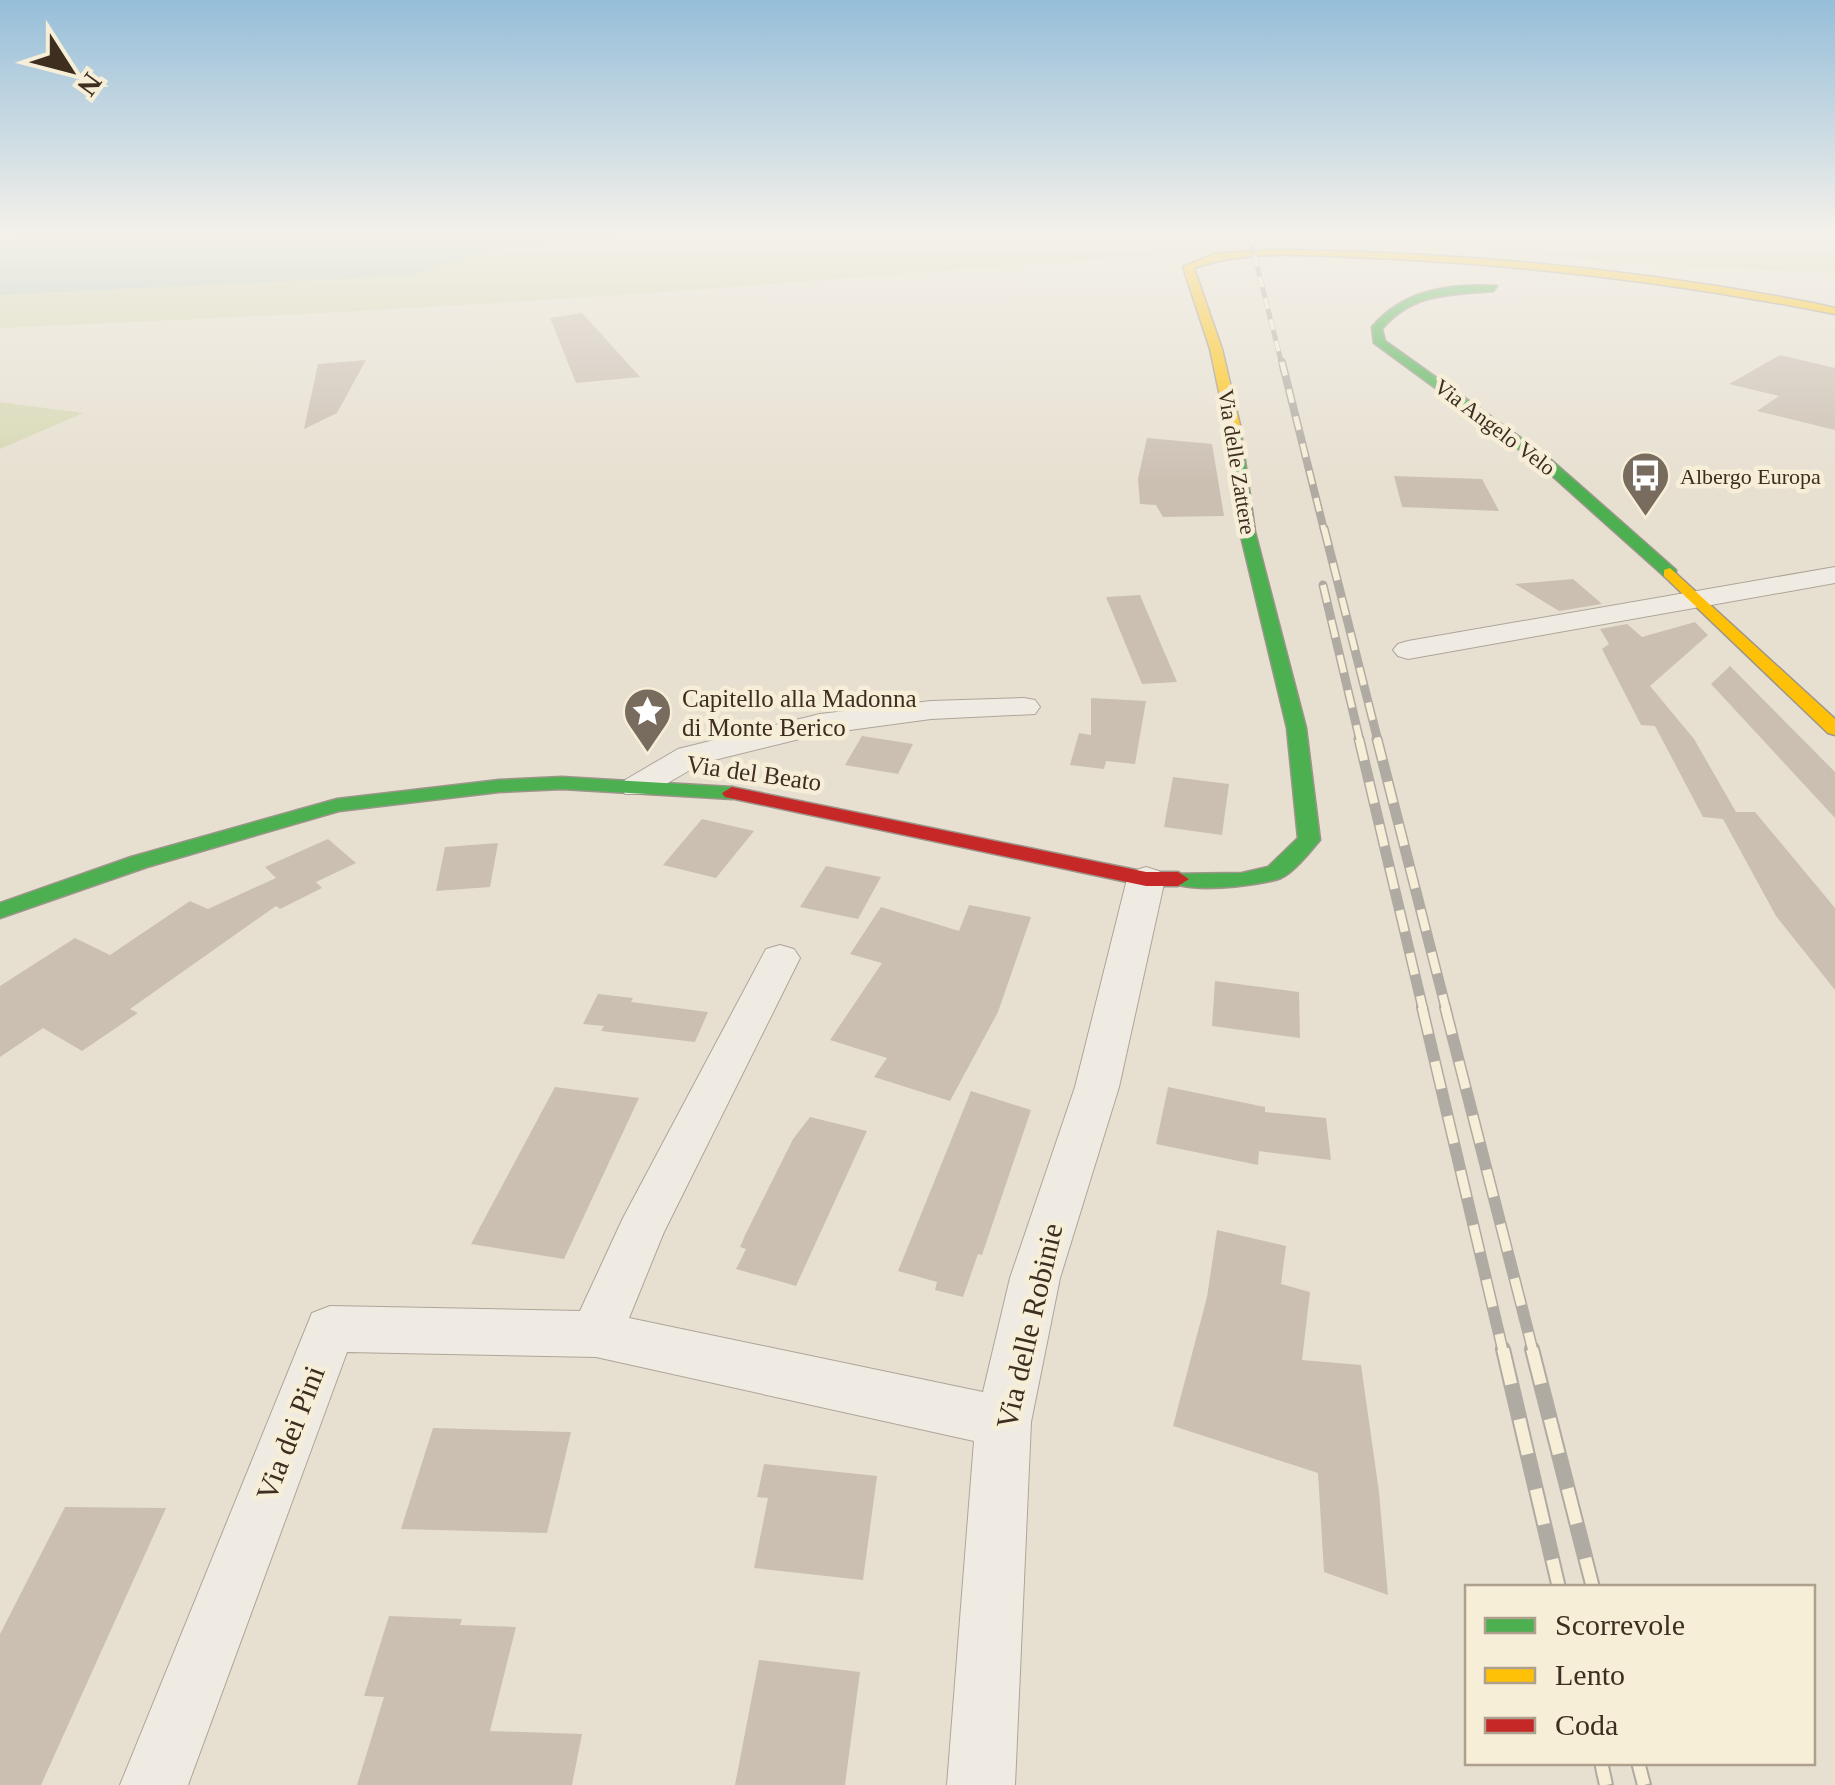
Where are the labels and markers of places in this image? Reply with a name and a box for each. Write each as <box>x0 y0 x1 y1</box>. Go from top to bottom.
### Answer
bus stop icon: Albergo Europa <box>1619 450 1671 518</box>
place label: Albergo Europa <box>1680 464 1821 489</box>
place label: Capitello alla Madonna di Monte Berico <box>682 685 917 741</box>
place icon: Capitello alla Madonna di Monte Berico <box>621 686 673 754</box>

